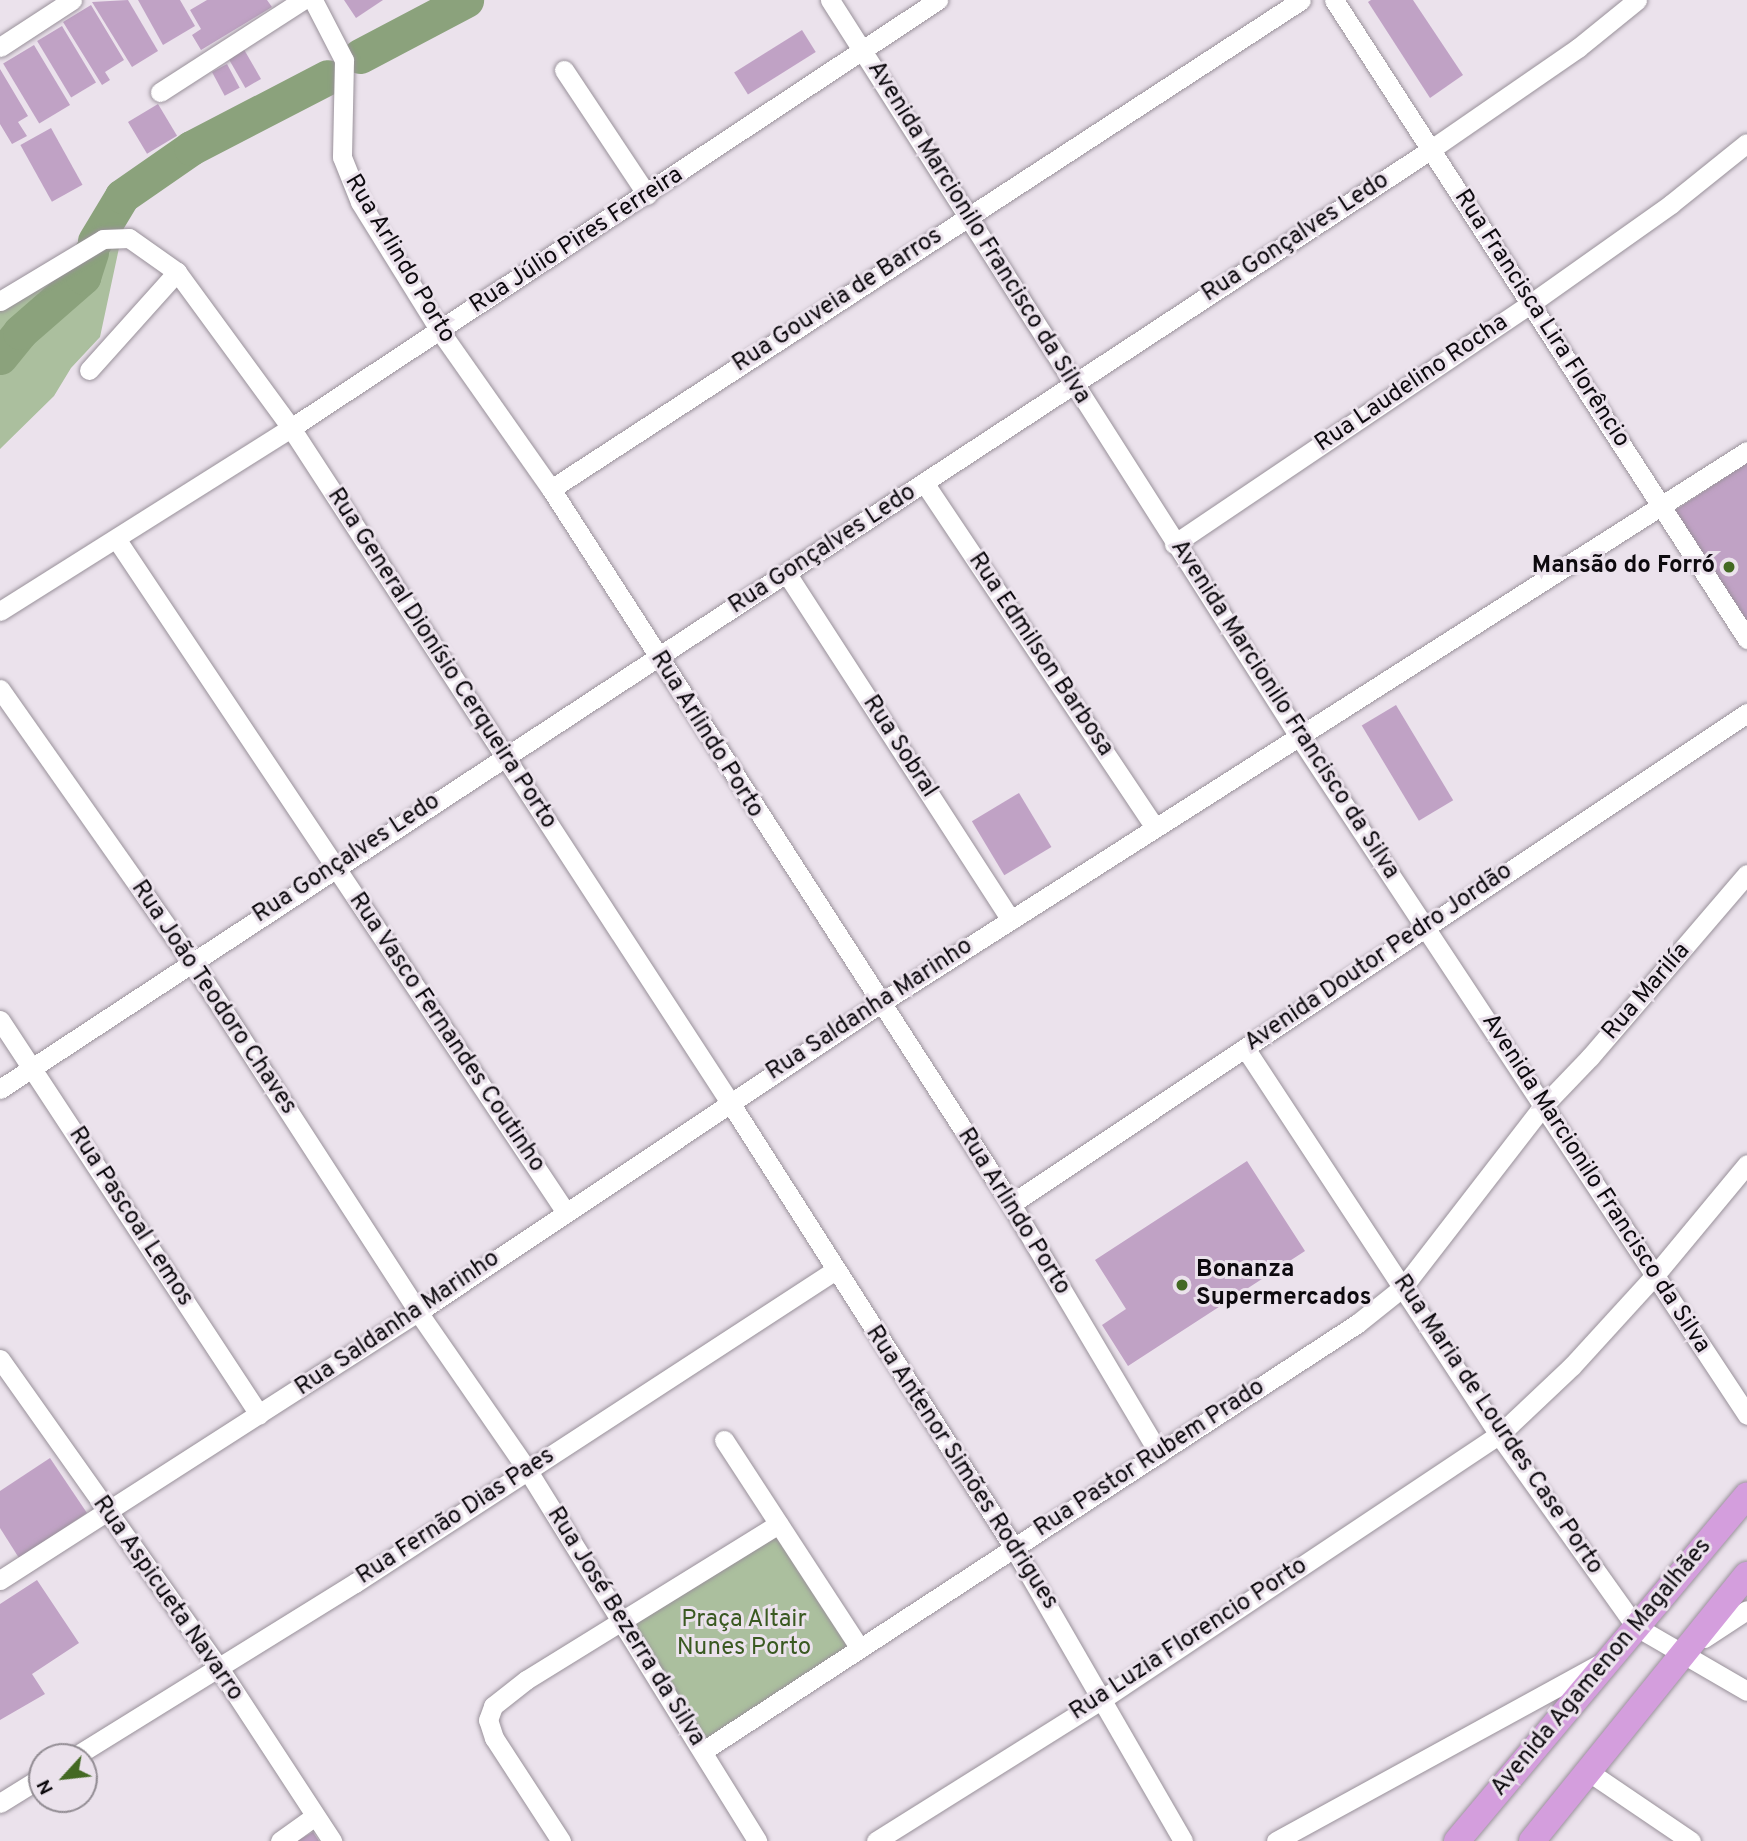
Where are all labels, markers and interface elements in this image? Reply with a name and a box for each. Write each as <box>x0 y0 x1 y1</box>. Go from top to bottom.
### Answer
street label: Avenida Marcionilo Francisco da Silva <box>860 56 1096 410</box>
street label: Rua Júlio Pires Ferreira <box>465 161 689 321</box>
street label: Rua Gonçalves Ledo <box>1197 167 1395 309</box>
street label: Rua Arlindo Porto <box>337 169 461 349</box>
street label: Rua Francisca Lira Florêncio <box>1447 185 1635 453</box>
street label: Rua Gouveia de Barros <box>728 222 948 380</box>
street label: Rua Laudelino Rocha <box>1310 309 1514 459</box>
street label: Rua Gonçalves Ledo <box>724 479 922 621</box>
street label: Rua General Dionísio Cerqueira Porto <box>320 483 562 835</box>
street label: Avenida Marcionilo Francisco da Silva <box>1163 535 1405 885</box>
street label: Rua Edmilson Barbosa <box>961 548 1119 762</box>
place label: Mansão do Forró <box>1532 553 1715 581</box>
marker: Mansão do Forró <box>1721 559 1737 575</box>
street label: Rua Arlindo Porto <box>643 646 769 824</box>
street label: Rua Sobral <box>855 691 943 803</box>
street label: Rua Gonçalves Ledo <box>248 788 446 930</box>
street label: Avenida Doutor Pedro Jordão <box>1240 858 1518 1058</box>
street label: Rua João Teodoro Chaves <box>124 875 302 1121</box>
street label: Rua Vasco Fernandes Coutinho <box>341 887 551 1179</box>
street label: Rua Saldanha Marinho <box>761 932 979 1088</box>
street label: Rua Marilía <box>1597 938 1697 1046</box>
street label: Avenida Marcionilo Francisco da Silva <box>1474 1009 1716 1359</box>
street label: Rua Pascoal Lemos <box>61 1122 199 1312</box>
street label: Rua Arlindo Porto <box>950 1123 1076 1301</box>
street label: Rua Saldanha Marinho <box>290 1245 506 1403</box>
place label: Bonanza Supermercados <box>1196 1257 1371 1313</box>
street label: Rua Maria de Lourdes Case Porto <box>1386 1270 1608 1580</box>
marker: Bonanza Supermercados <box>1174 1277 1190 1293</box>
street label: Rua Antenor Simões Rodrigues <box>858 1320 1064 1616</box>
street label: Rua Pastor Rubem Prado <box>1029 1374 1271 1544</box>
street label: Rua Fernão Dias Paes <box>352 1442 560 1592</box>
street label: Rua Aspicueta Navarro <box>85 1491 249 1707</box>
street label: Rua José Bezerra da Silva <box>540 1502 710 1752</box>
street label: Avenida Agamenon Magalhães <box>1485 1533 1719 1803</box>
street label: Rua Luzia Florencio Porto <box>1065 1552 1313 1728</box>
park label: Praça Altair Nunes Porto <box>677 1607 811 1663</box>
north arrow <box>28 1743 98 1813</box>
text: N <box>32 1775 60 1798</box>

